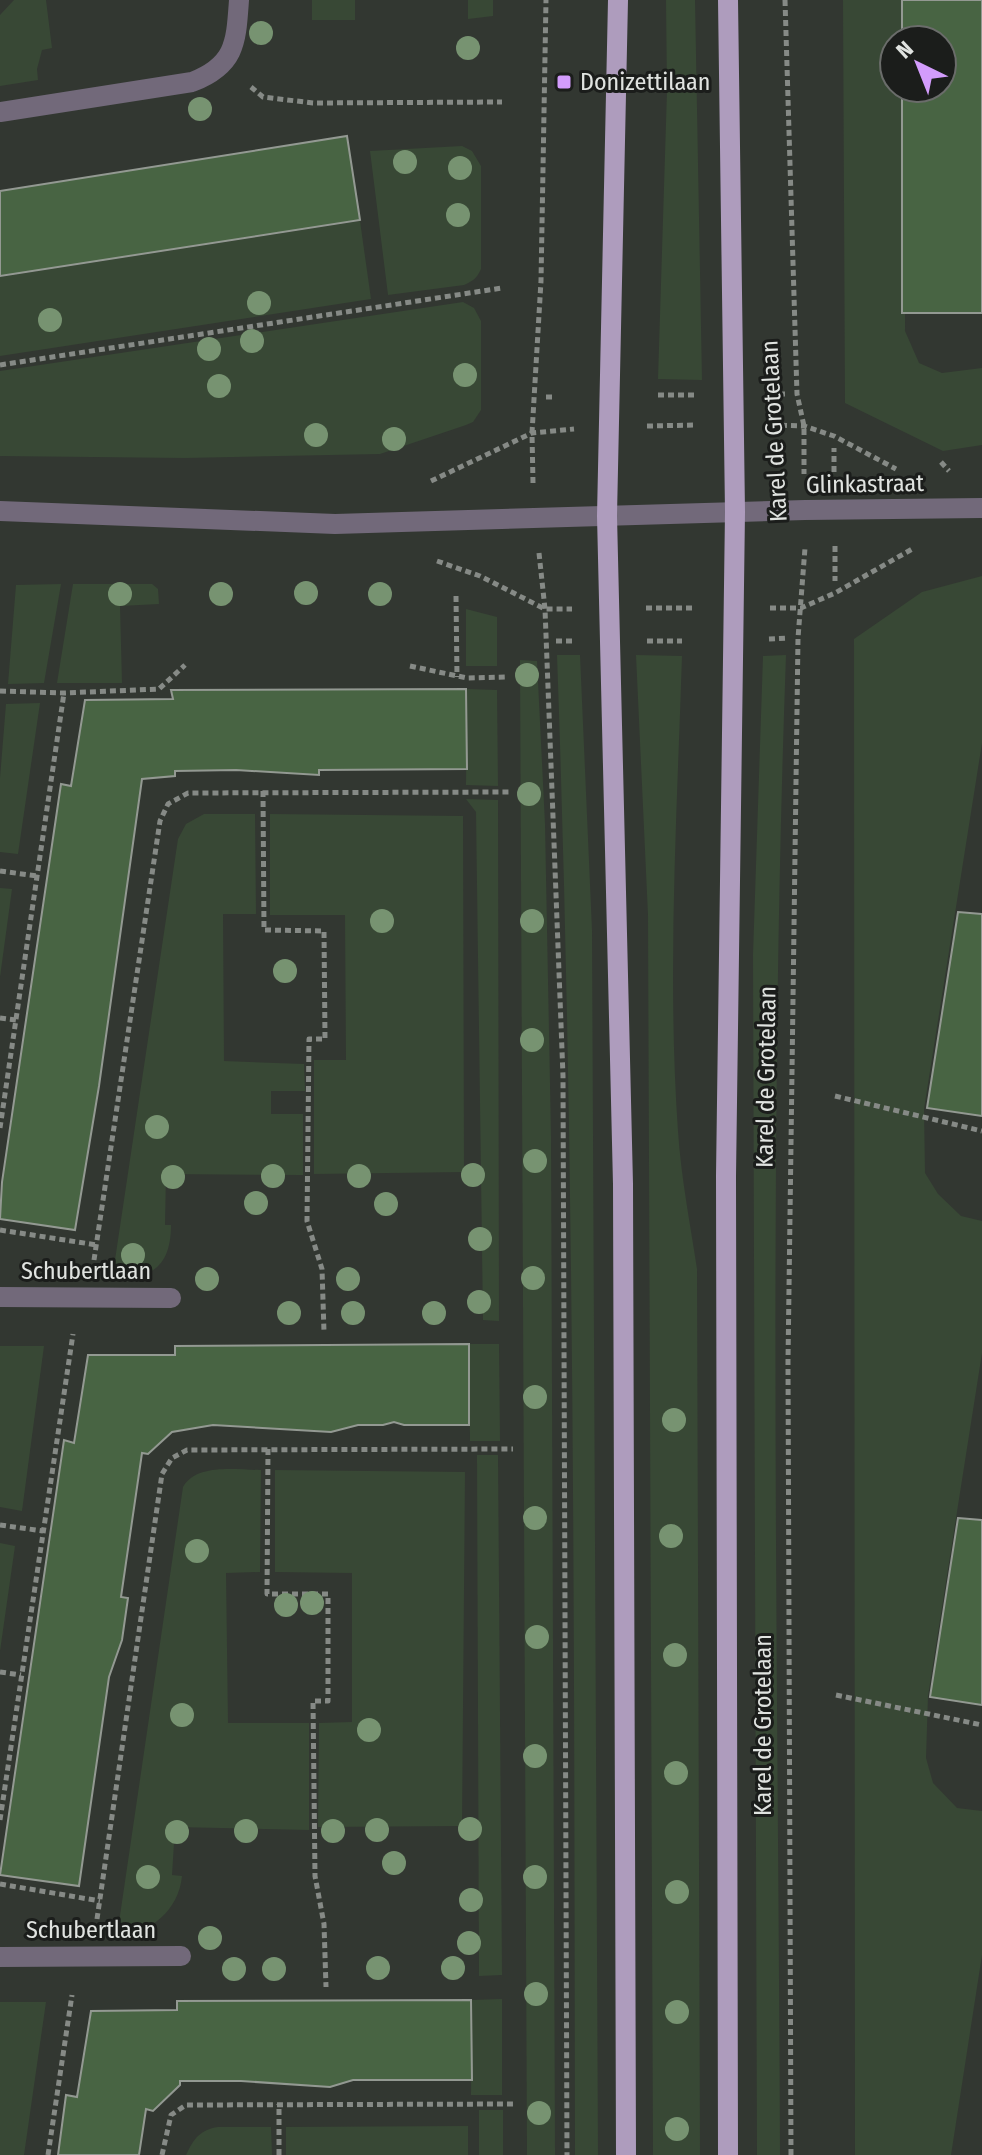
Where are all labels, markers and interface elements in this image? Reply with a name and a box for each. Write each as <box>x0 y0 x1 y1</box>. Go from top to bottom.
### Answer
north arrow <box>878 24 958 104</box>
text: N <box>891 35 919 64</box>
place label: Donizettilaan <box>580 68 710 96</box>
marker: Donizettilaan <box>555 73 573 91</box>
street label: Karel de Grotelaan <box>755 339 793 523</box>
street label: Glinkastraat <box>806 469 924 499</box>
street label: Karel de Grotelaan <box>750 986 782 1168</box>
street label: Schubertlaan <box>21 1257 151 1285</box>
street label: Karel de Grotelaan <box>749 1634 777 1816</box>
street label: Schubertlaan <box>26 1916 156 1944</box>

